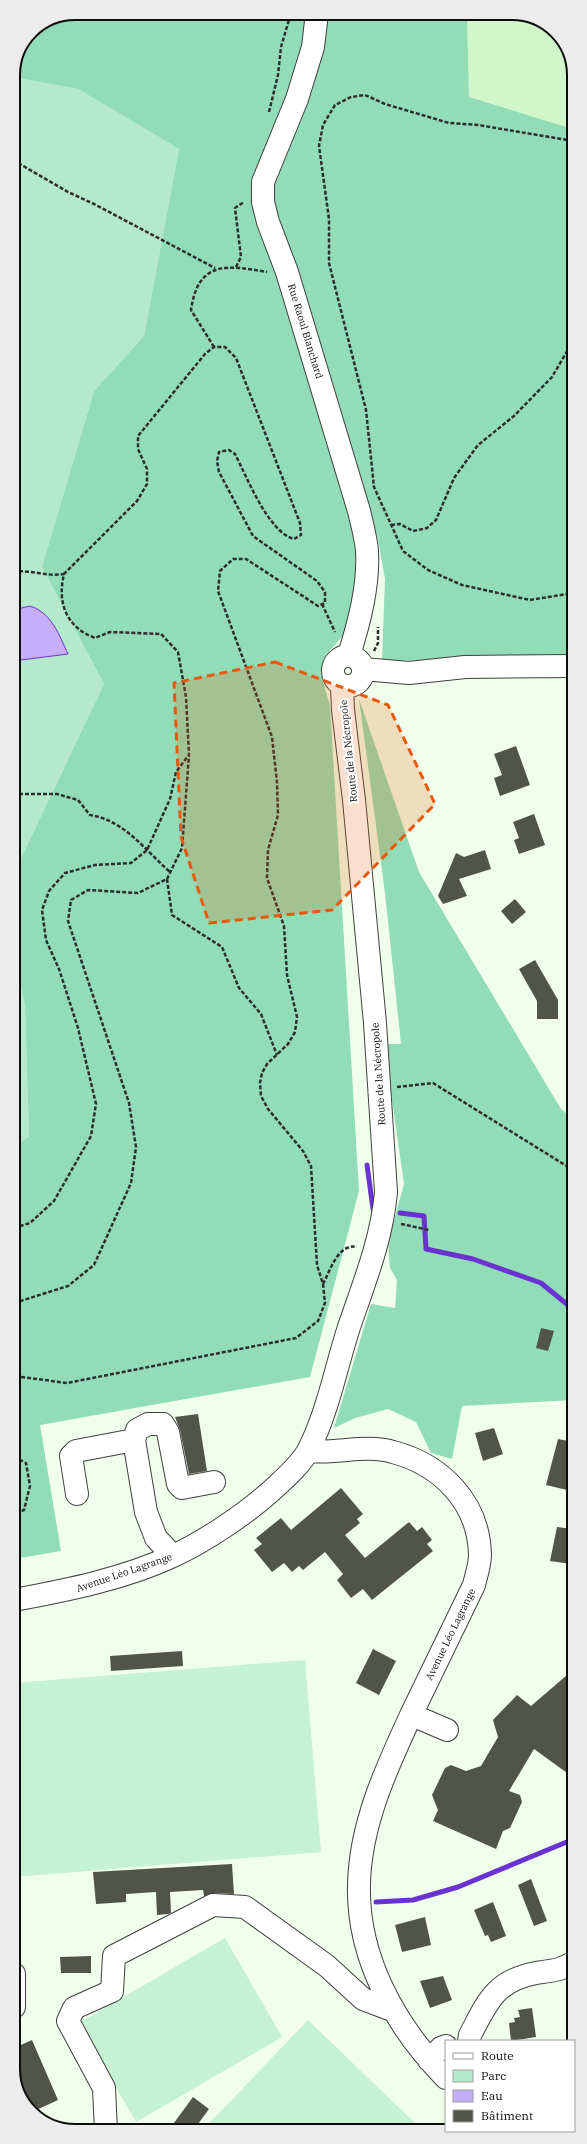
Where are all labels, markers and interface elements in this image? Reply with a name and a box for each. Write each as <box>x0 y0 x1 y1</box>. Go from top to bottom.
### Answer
street label: Rue Raoul Blanchard <box>285 282 326 380</box>
street label: Route de la Nécropole <box>337 699 360 803</box>
street label: Route de la Nécropole <box>368 1022 389 1126</box>
street label: Avenue Léo Lagrange <box>75 1550 174 1595</box>
street label: Avenue Léo Lagrange <box>423 1586 478 1682</box>
legend <box>445 2040 575 2132</box>
text: Route <box>481 2048 514 2063</box>
text: Parc <box>481 2068 506 2083</box>
text: Eau <box>481 2088 503 2103</box>
text: Bâtiment <box>481 2108 533 2123</box>

